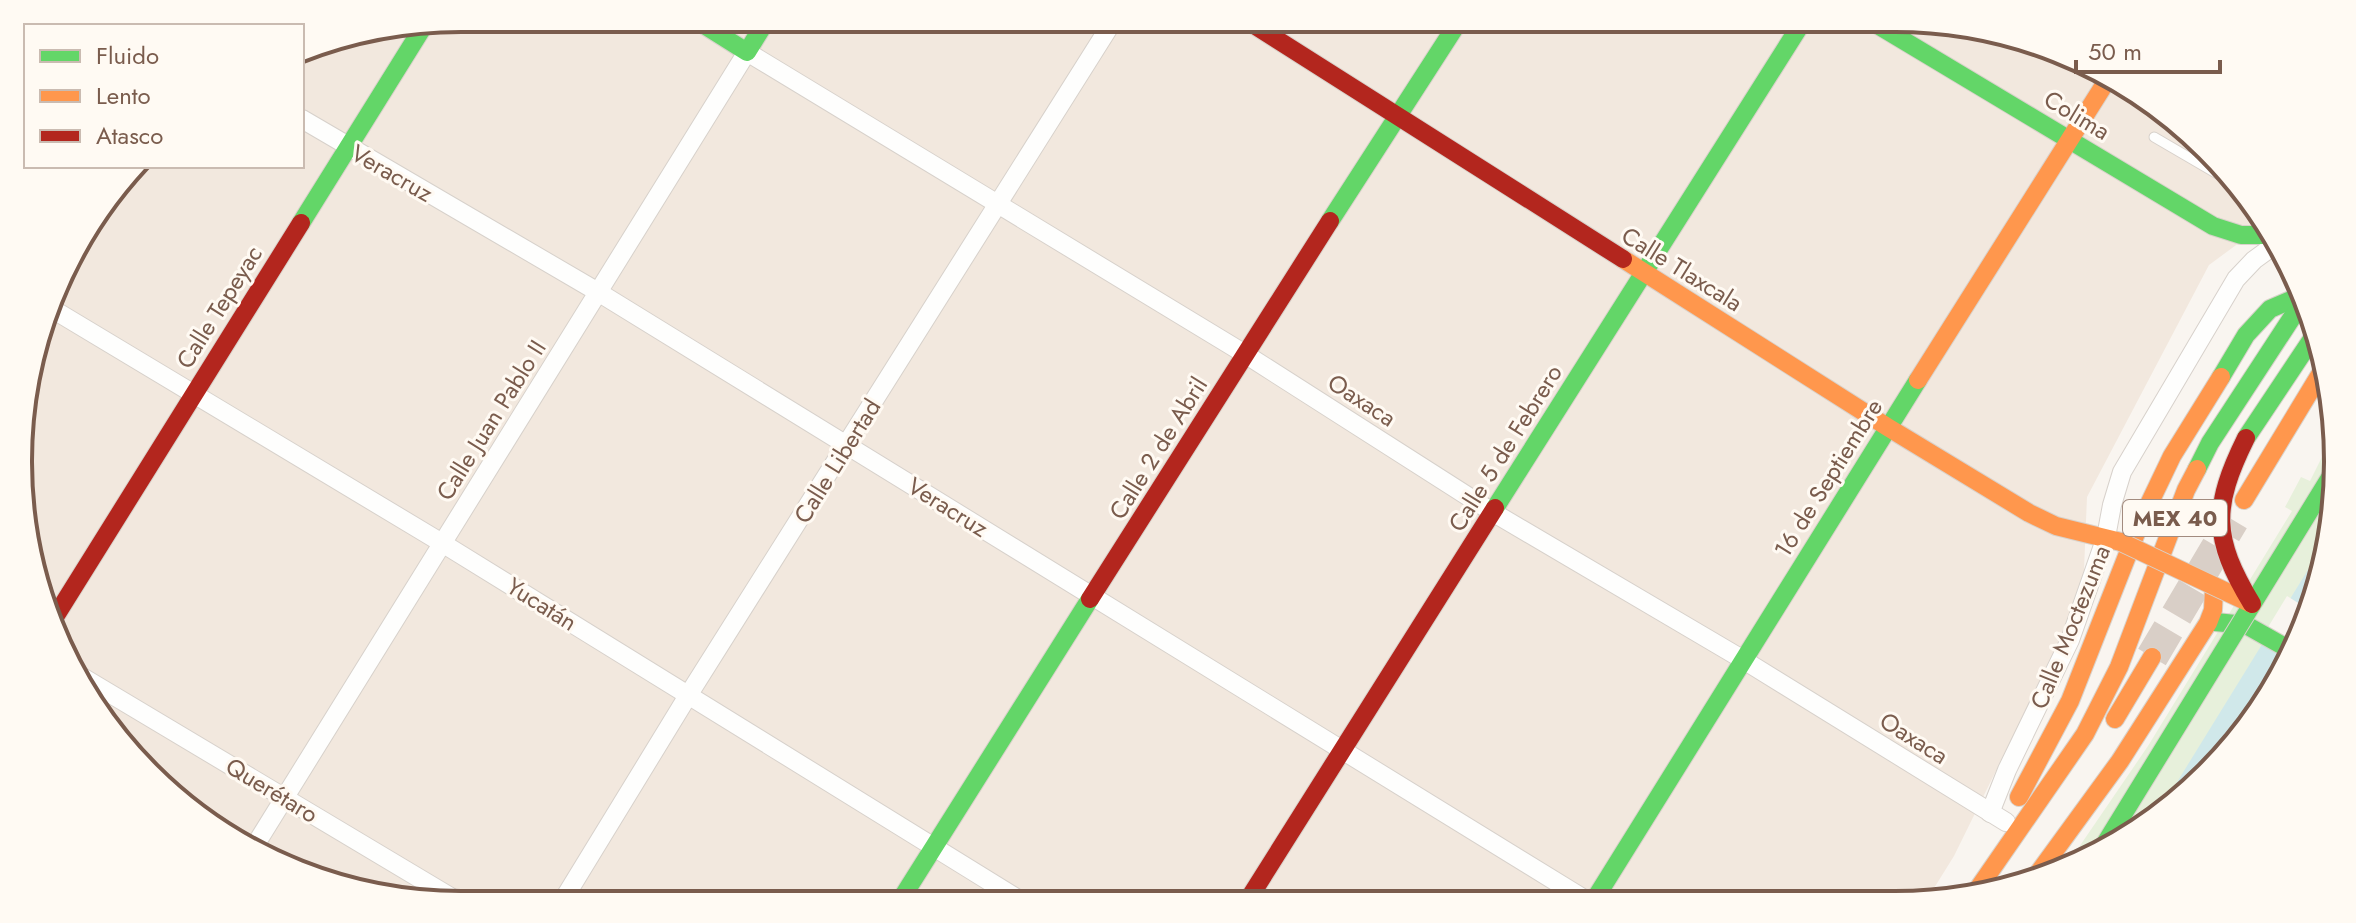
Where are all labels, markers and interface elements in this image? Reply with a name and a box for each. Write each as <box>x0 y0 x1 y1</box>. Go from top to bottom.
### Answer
legend <box>24 24 304 168</box>
scale bar <box>2076 24 2220 74</box>
text: 50 m <box>2088 34 2142 69</box>
text: Fluido <box>96 38 159 73</box>
text: Lento <box>96 78 151 113</box>
street label: Colima <box>2037 82 2117 148</box>
text: Atasco <box>96 118 163 153</box>
street label: Veracruz <box>345 135 439 211</box>
street label: Calle Tlaxcala <box>1615 218 1749 320</box>
street label: Calle Tepeyac <box>167 239 271 375</box>
street label: Calle Juan Pablo II <box>428 333 554 507</box>
street label: Calle 5 de Febrero <box>1440 358 1570 538</box>
street label: Oaxaca <box>1321 365 1403 435</box>
street label: Calle 2 de Abril <box>1100 370 1216 526</box>
street label: Calle Libertad <box>785 392 889 530</box>
street label: 16 de Septiembre <box>1765 392 1891 564</box>
street label: Veracruz <box>901 468 995 546</box>
road number: MEX 40 <box>2123 500 2227 536</box>
street label: Calle Moctezuma <box>2021 540 2119 714</box>
street label: Yucatán <box>500 569 584 639</box>
street label: Oaxaca <box>1873 703 1955 773</box>
street label: Querétaro <box>219 749 325 831</box>

